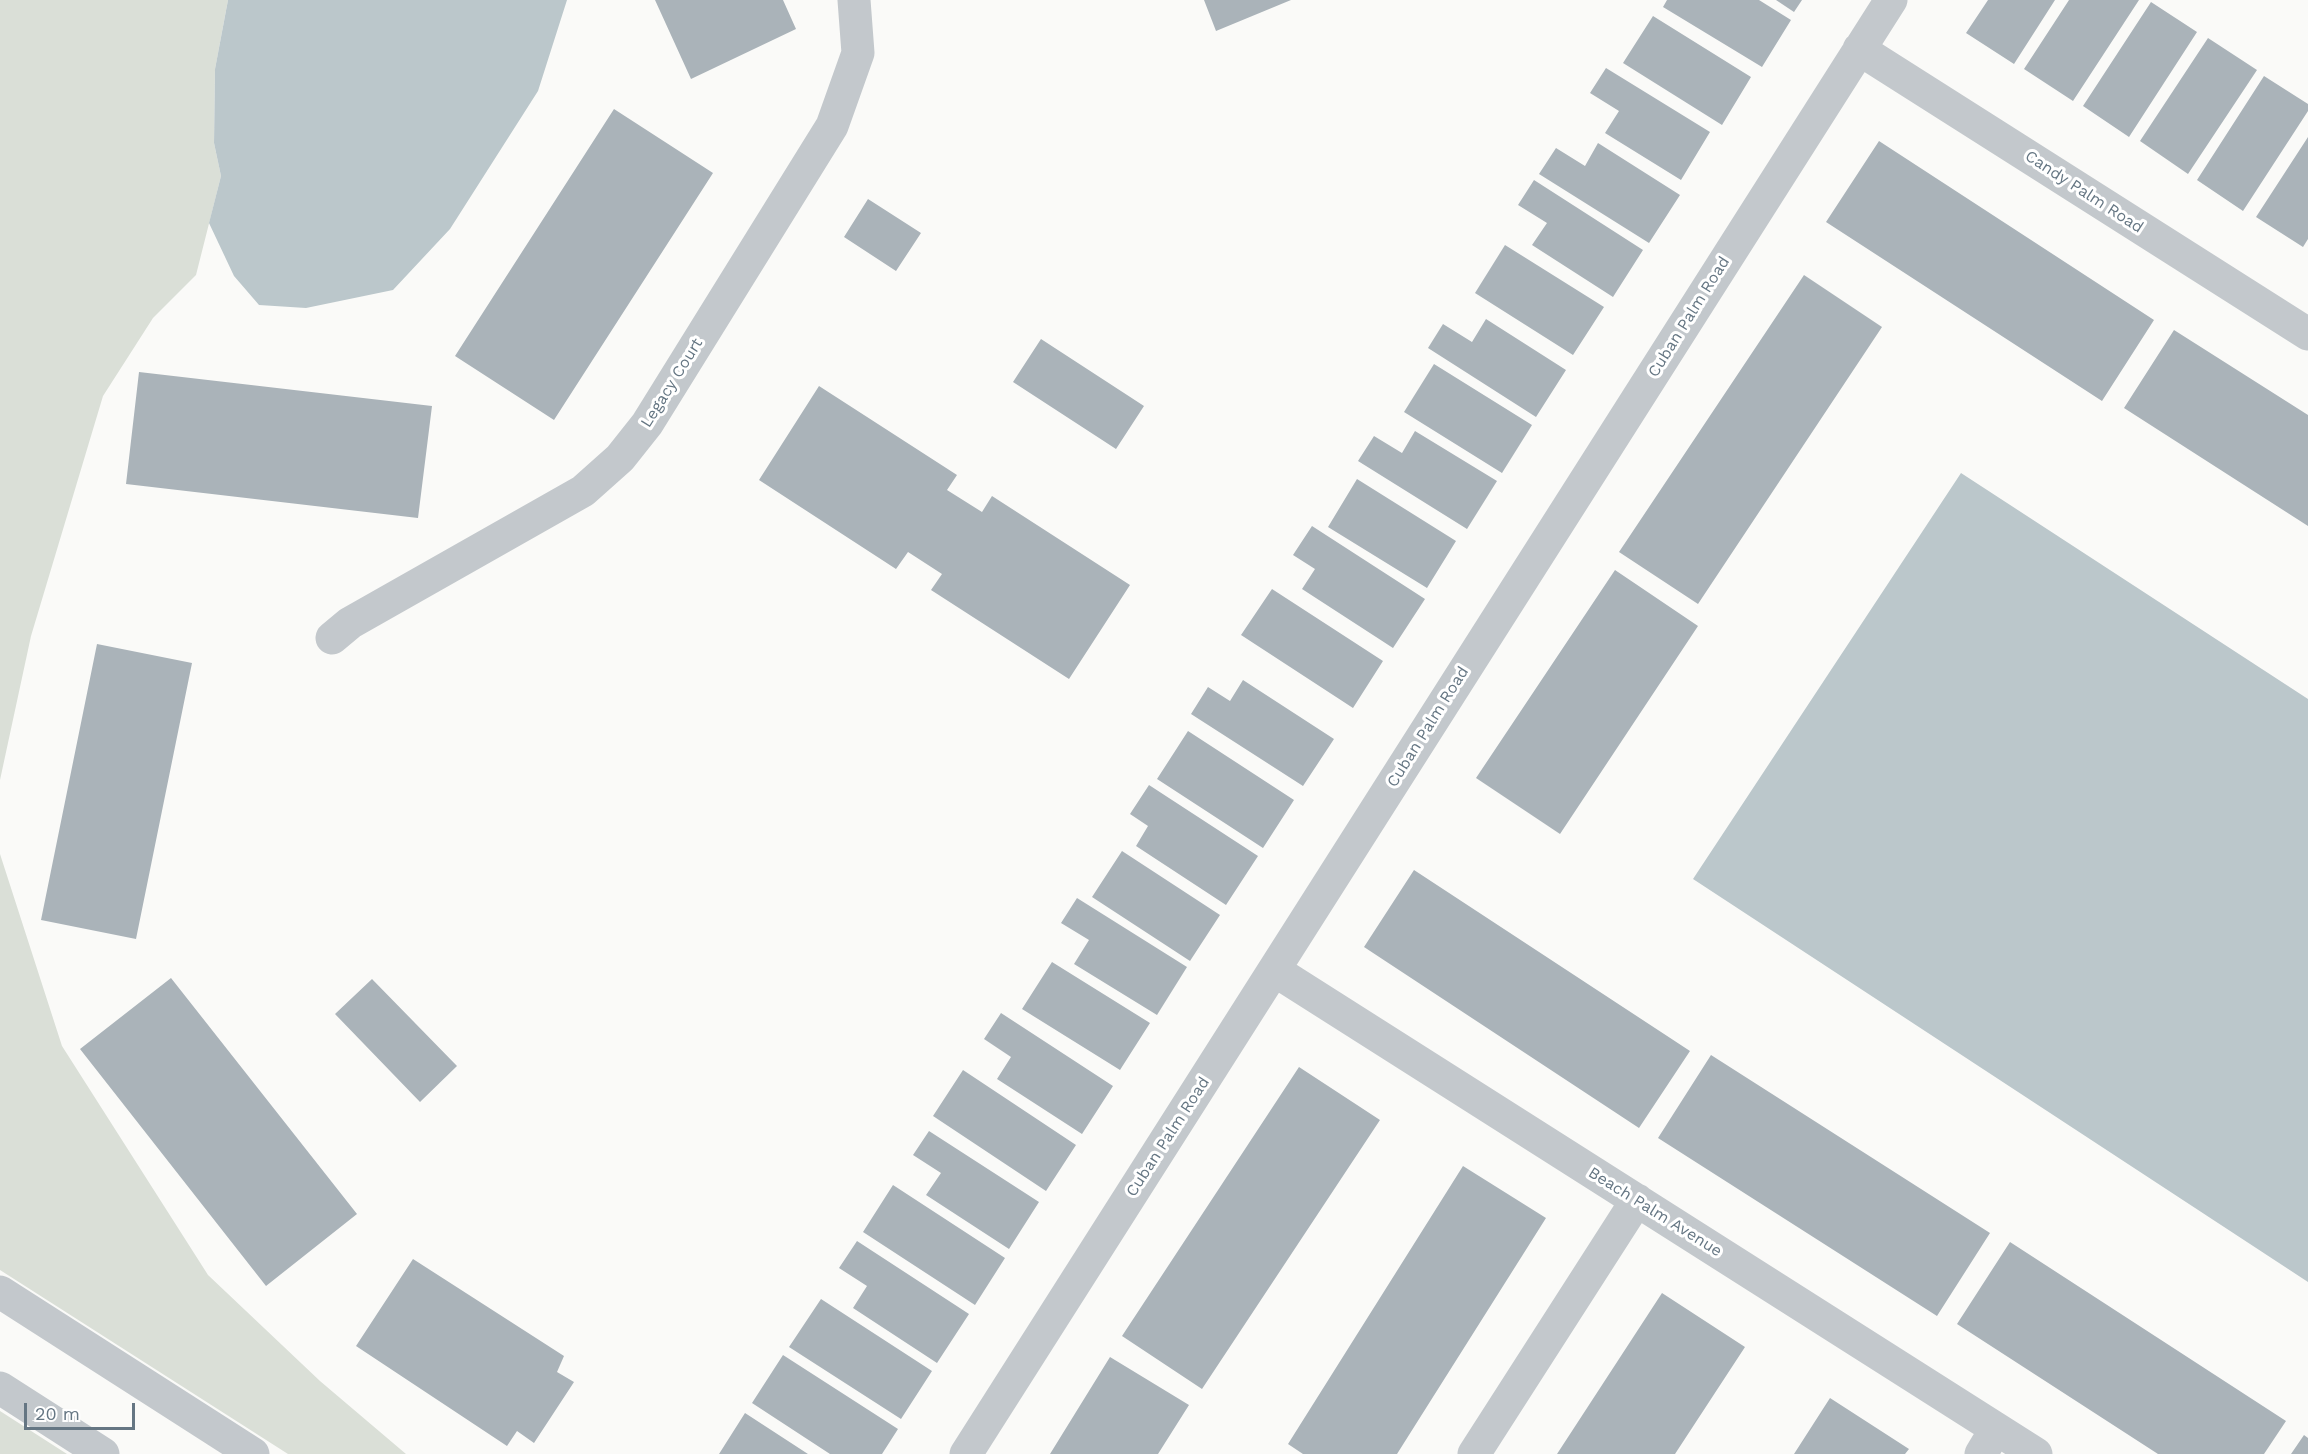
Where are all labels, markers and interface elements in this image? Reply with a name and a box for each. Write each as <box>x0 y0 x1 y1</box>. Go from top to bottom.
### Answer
street label: Candy Palm Road <box>2021 147 2147 237</box>
street label: Cuban Palm Road <box>1644 253 1734 381</box>
street label: Legacy Court <box>637 335 707 431</box>
street label: Cuban Palm Road <box>1383 663 1473 791</box>
street label: Cuban Palm Road <box>1122 1074 1214 1200</box>
street label: Beach Palm Avenue <box>1585 1163 1725 1261</box>
scale bar <box>27 1391 138 1429</box>
text: 20 m <box>35 1403 80 1424</box>

